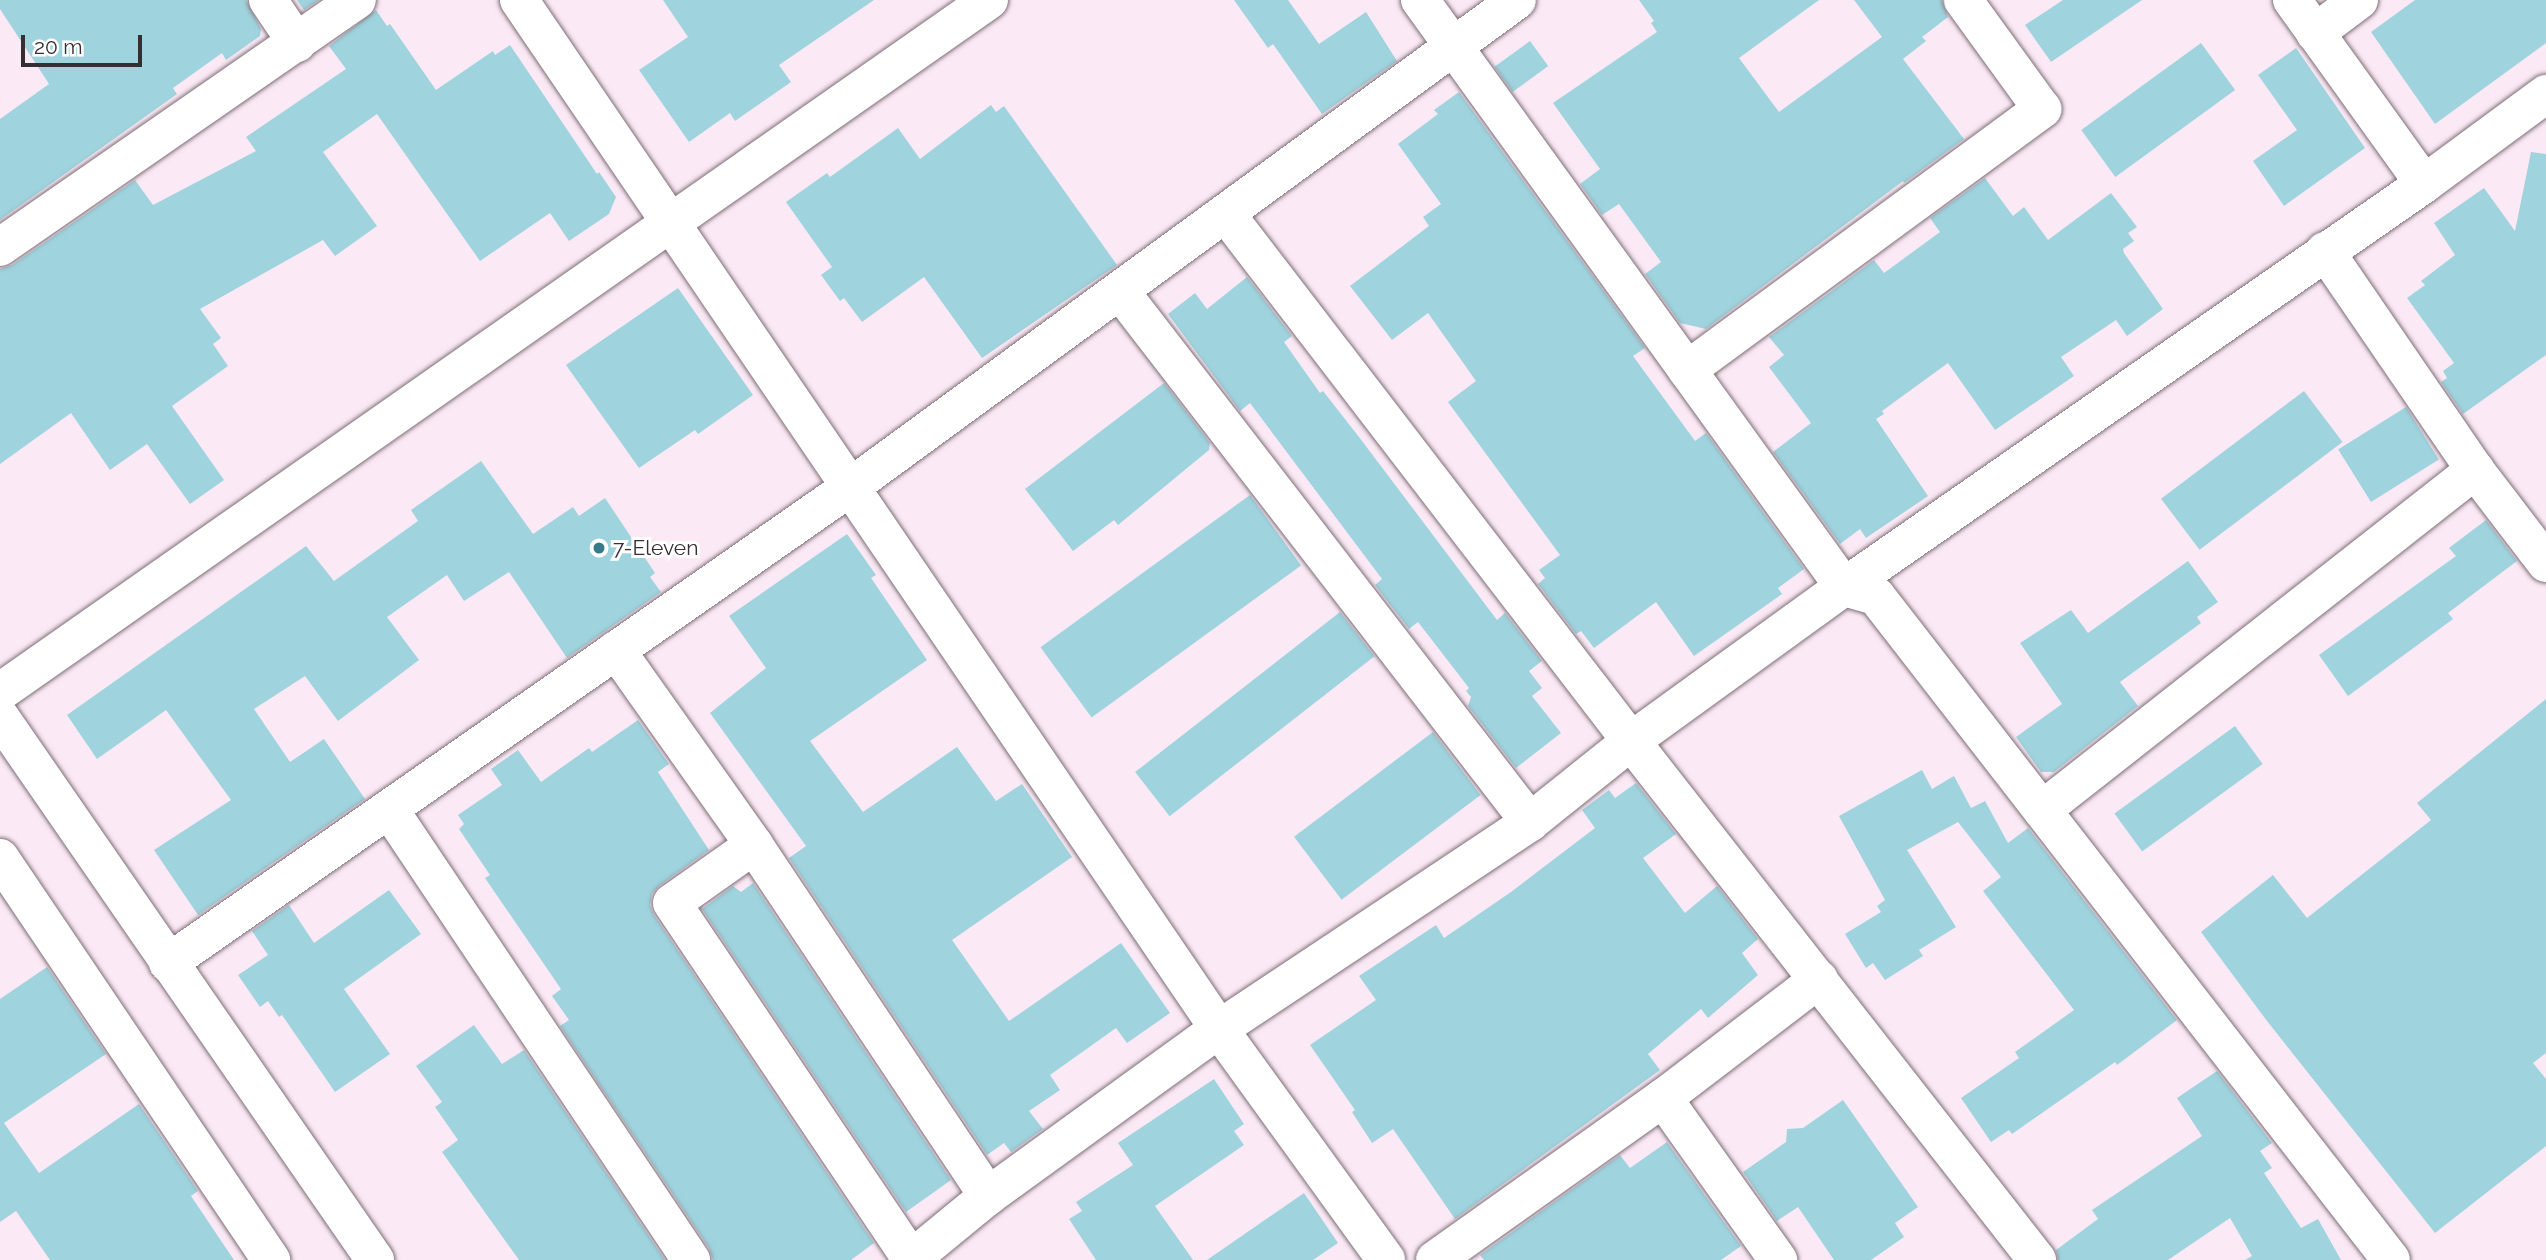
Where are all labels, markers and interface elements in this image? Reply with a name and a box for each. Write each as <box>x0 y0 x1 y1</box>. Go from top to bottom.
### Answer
scale bar <box>24 21 145 65</box>
text: 20 m <box>34 34 82 59</box>
place label: 7-Eleven <box>613 535 698 561</box>
marker: 7-Eleven <box>591 540 607 556</box>

